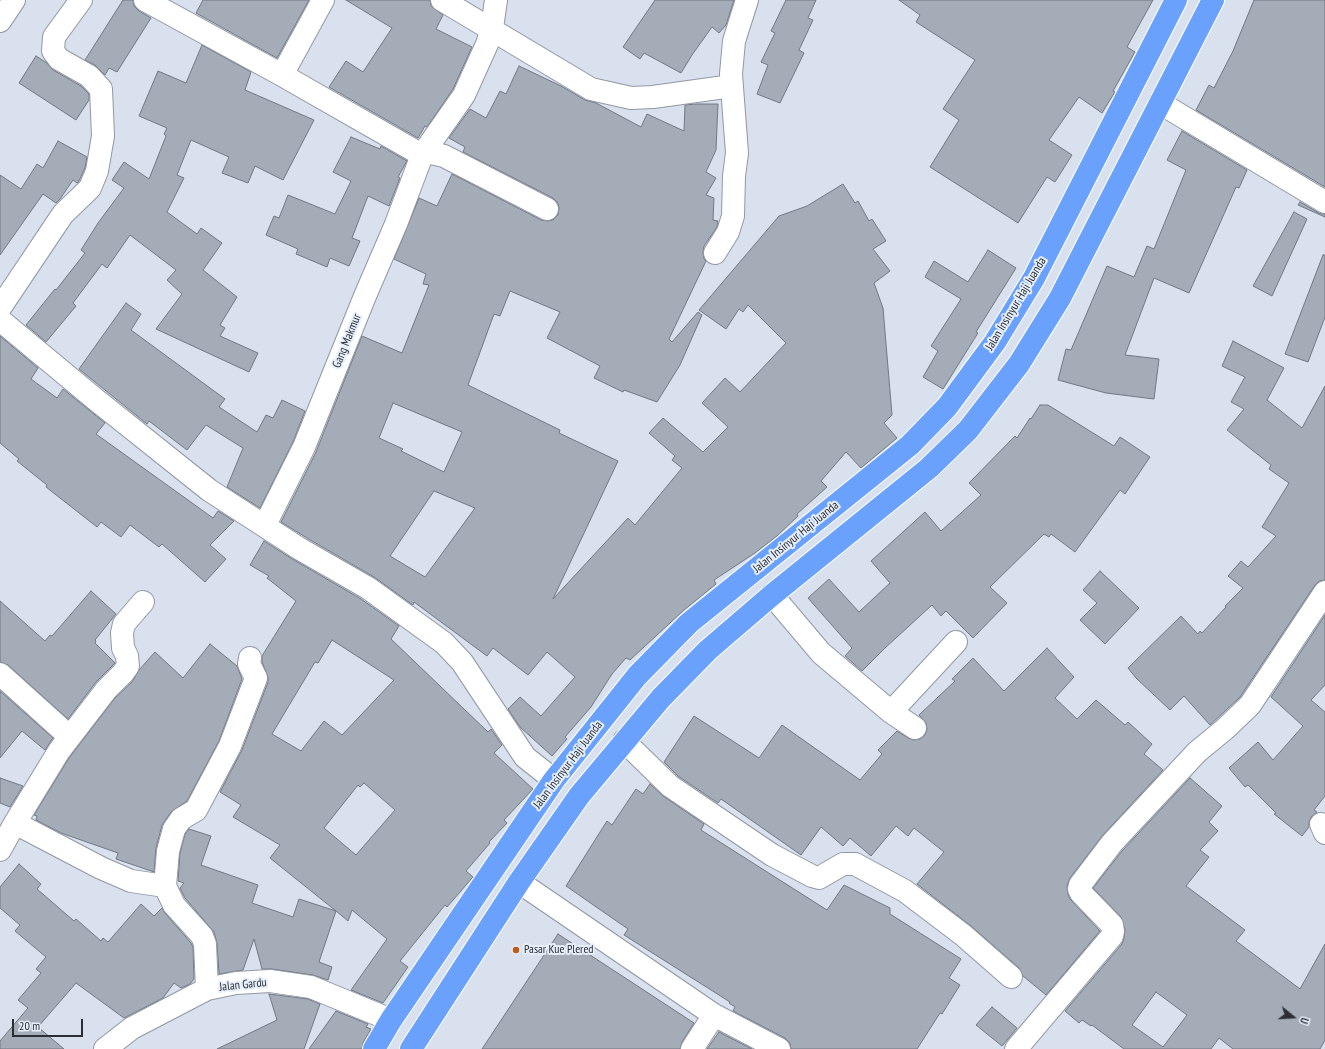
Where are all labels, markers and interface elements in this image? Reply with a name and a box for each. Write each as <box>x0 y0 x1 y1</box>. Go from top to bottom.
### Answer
street label: Jalan Insinyur Haji Juanda <box>983 255 1049 353</box>
street label: Gang Makmur <box>330 312 364 370</box>
street label: Jalan Insinyur Haji Juanda <box>750 498 842 576</box>
street label: Jalan Insinyur Haji Juanda <box>530 718 606 812</box>
place label: Pasar Kue Plered <box>524 943 594 957</box>
marker: Pasar Kue Plered <box>511 945 521 955</box>
street label: Jalan Gardu <box>219 975 267 995</box>
north arrow <box>1273 997 1313 1037</box>
scale bar <box>14 1011 85 1037</box>
text: U <box>1297 1016 1312 1026</box>
text: 20 m <box>19 1018 40 1033</box>

